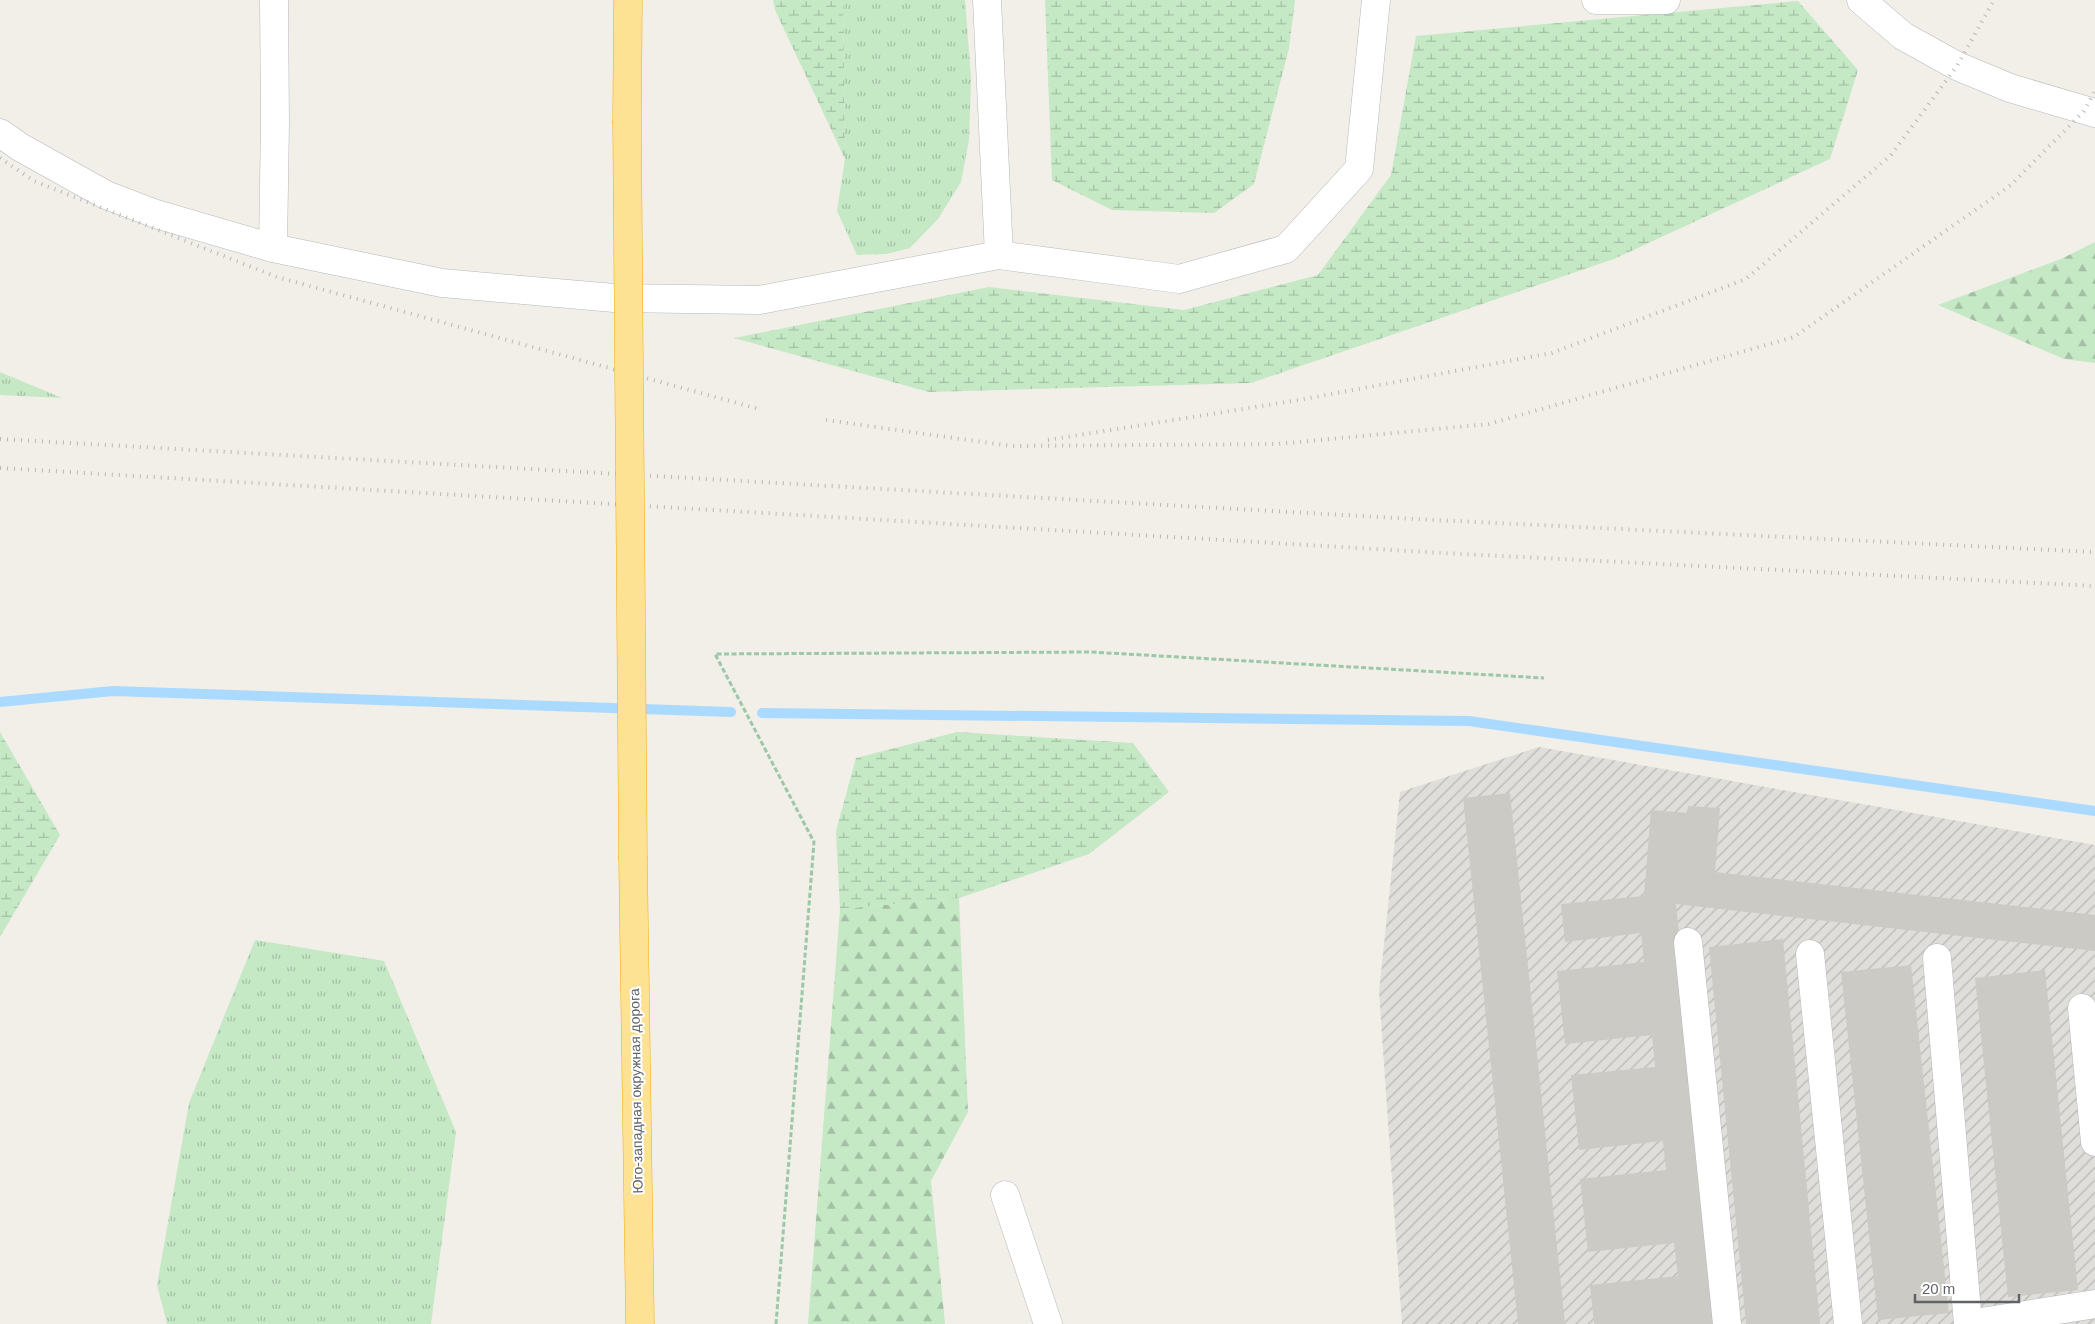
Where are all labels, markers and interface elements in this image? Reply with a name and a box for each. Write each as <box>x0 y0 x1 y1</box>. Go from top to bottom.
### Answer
street label: Юго-западная окружная дорога <box>626 988 646 1194</box>
scale bar <box>1915 1272 2019 1304</box>
text: 20 m <box>1922 1280 1955 1297</box>

